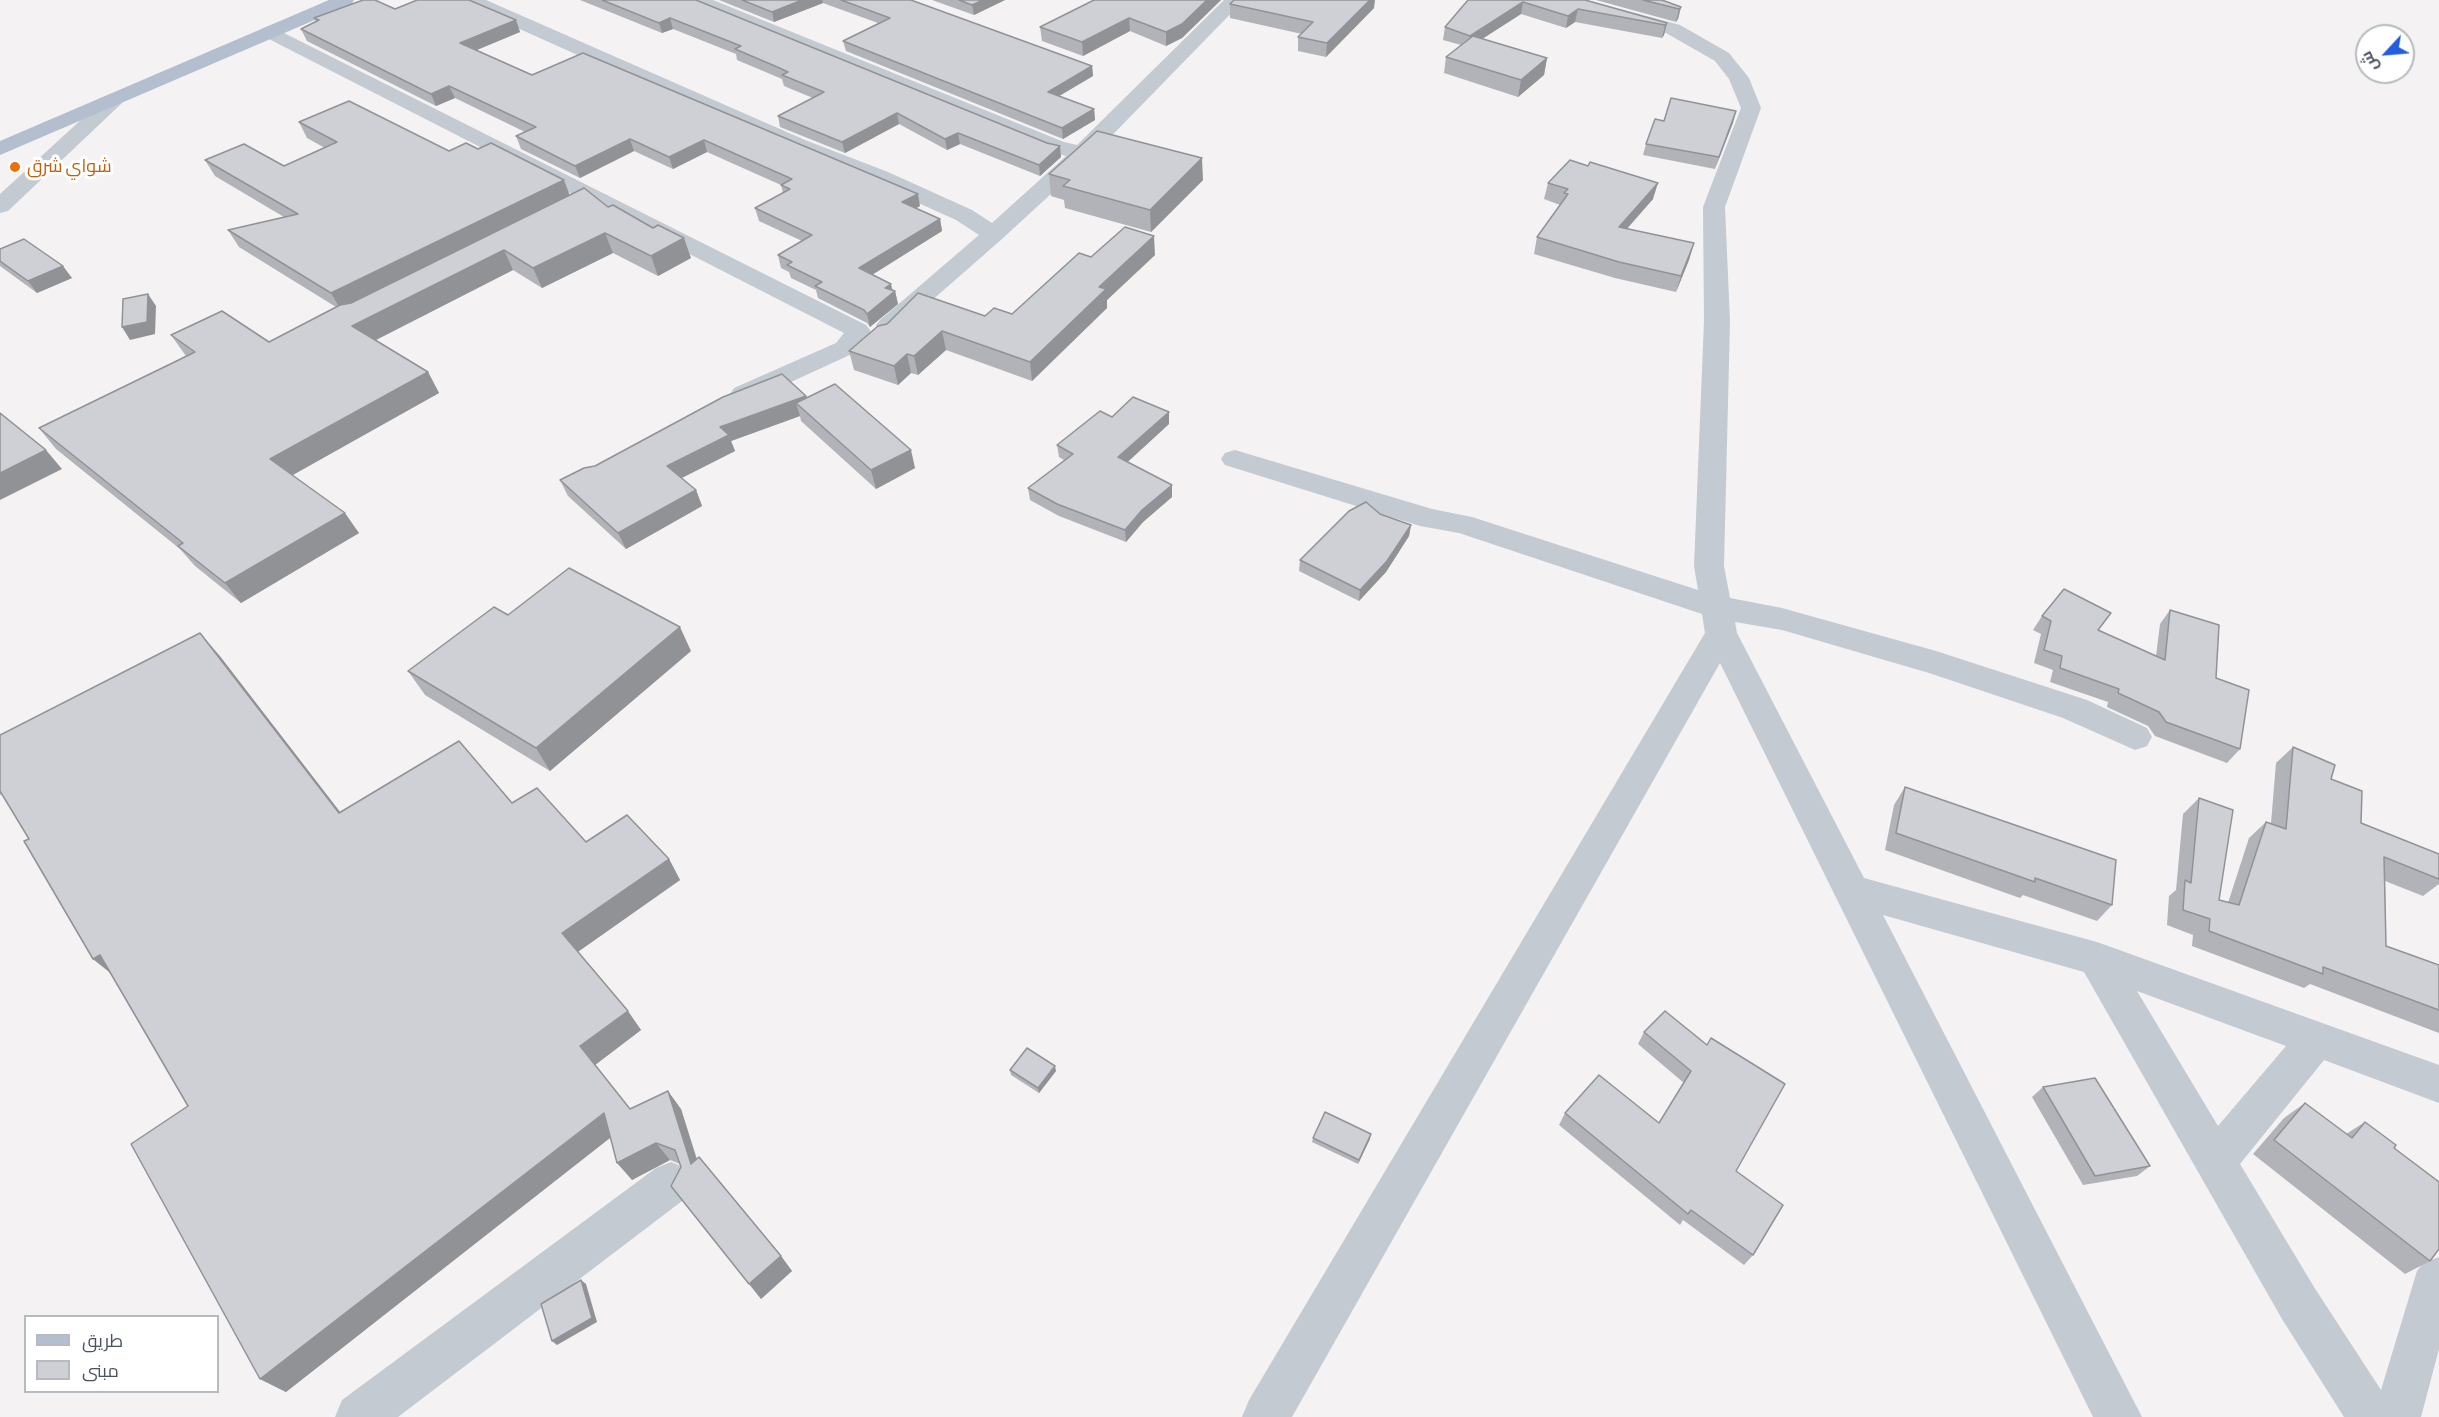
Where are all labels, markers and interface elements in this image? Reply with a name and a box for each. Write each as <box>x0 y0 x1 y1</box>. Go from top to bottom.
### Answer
north arrow <box>2355 24 2415 84</box>
text: ش <box>2357 48 2383 75</box>
place label: شواي شرق <box>27 156 112 178</box>
marker: شواي شرق <box>8 160 22 174</box>
legend <box>24 1315 219 1393</box>
text: طريق <box>82 1331 123 1352</box>
text: مبنى <box>82 1361 119 1382</box>

